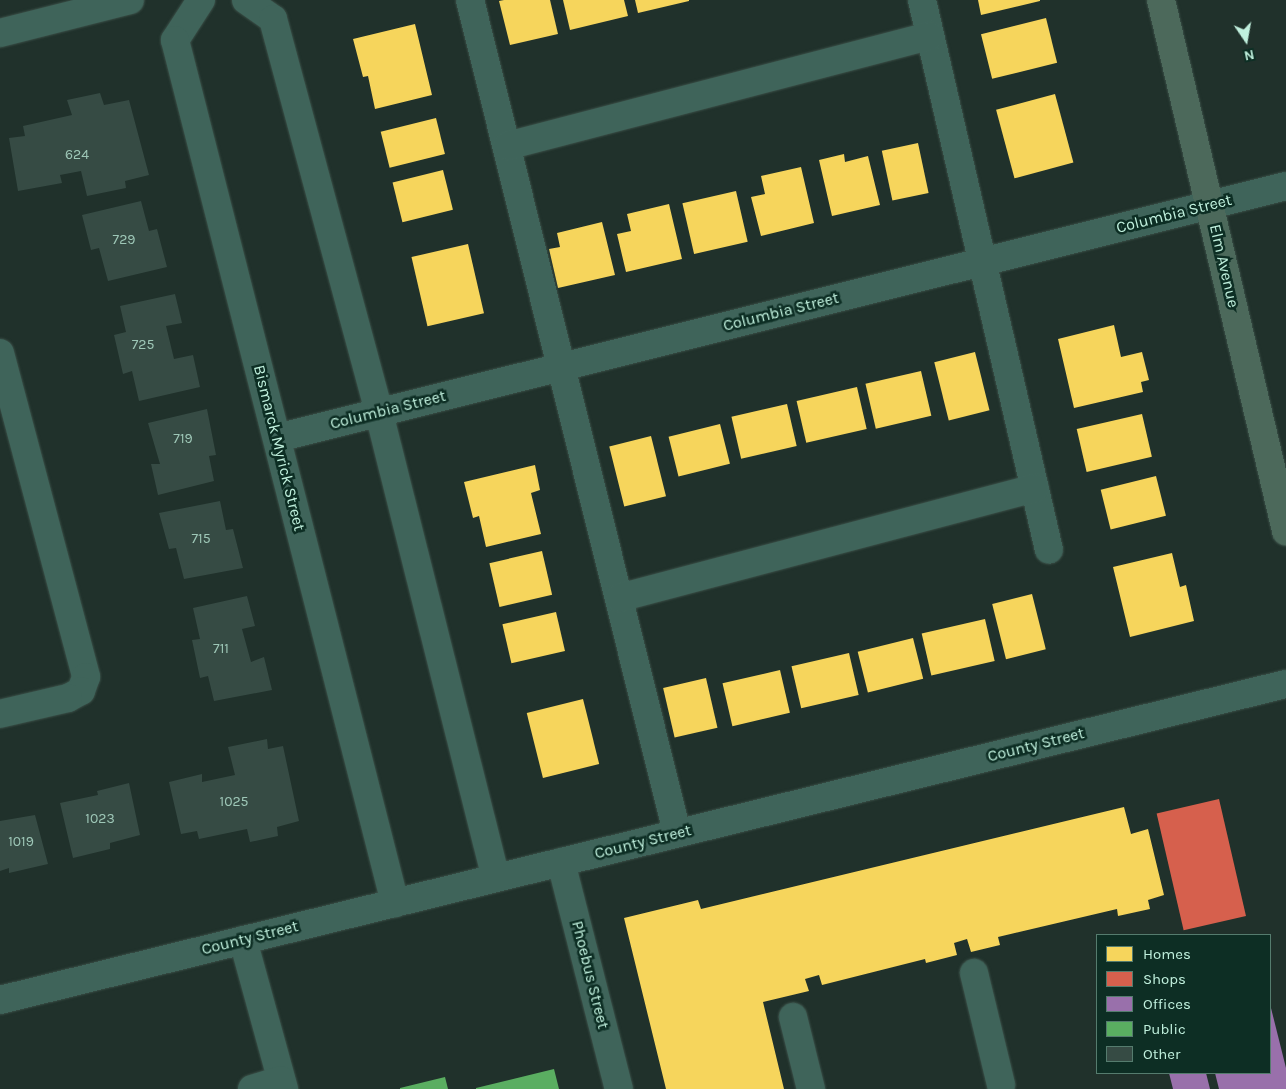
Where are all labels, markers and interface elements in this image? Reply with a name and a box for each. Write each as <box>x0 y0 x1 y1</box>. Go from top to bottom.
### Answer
north arrow <box>1221 15 1271 65</box>
text: N <box>1243 46 1256 65</box>
house number: 624 <box>65 147 89 163</box>
street label: Columbia Street <box>1114 190 1234 238</box>
street label: Elm Avenue <box>1205 222 1243 310</box>
house number: 729 <box>113 232 135 248</box>
street label: Columbia Street <box>721 288 841 336</box>
house number: 725 <box>132 337 154 353</box>
street label: Bismarck Myrick Street <box>249 363 309 533</box>
street label: Columbia Street <box>328 386 448 434</box>
house number: 719 <box>173 431 193 447</box>
house number: 715 <box>191 531 211 547</box>
house number: 711 <box>213 641 229 657</box>
street label: County Street <box>986 724 1086 766</box>
house number: 1025 <box>220 794 248 810</box>
house number: 1023 <box>85 811 115 827</box>
street label: County Street <box>593 821 693 863</box>
house number: 1019 <box>8 834 34 850</box>
street label: County Street <box>200 917 300 959</box>
street label: Phoebus Street <box>567 919 613 1031</box>
legend <box>1096 934 1271 1074</box>
text: Homes <box>1143 945 1191 963</box>
text: Shops <box>1143 970 1186 988</box>
text: Offices <box>1143 995 1191 1013</box>
text: Public <box>1143 1020 1186 1038</box>
text: Other <box>1143 1045 1181 1063</box>

